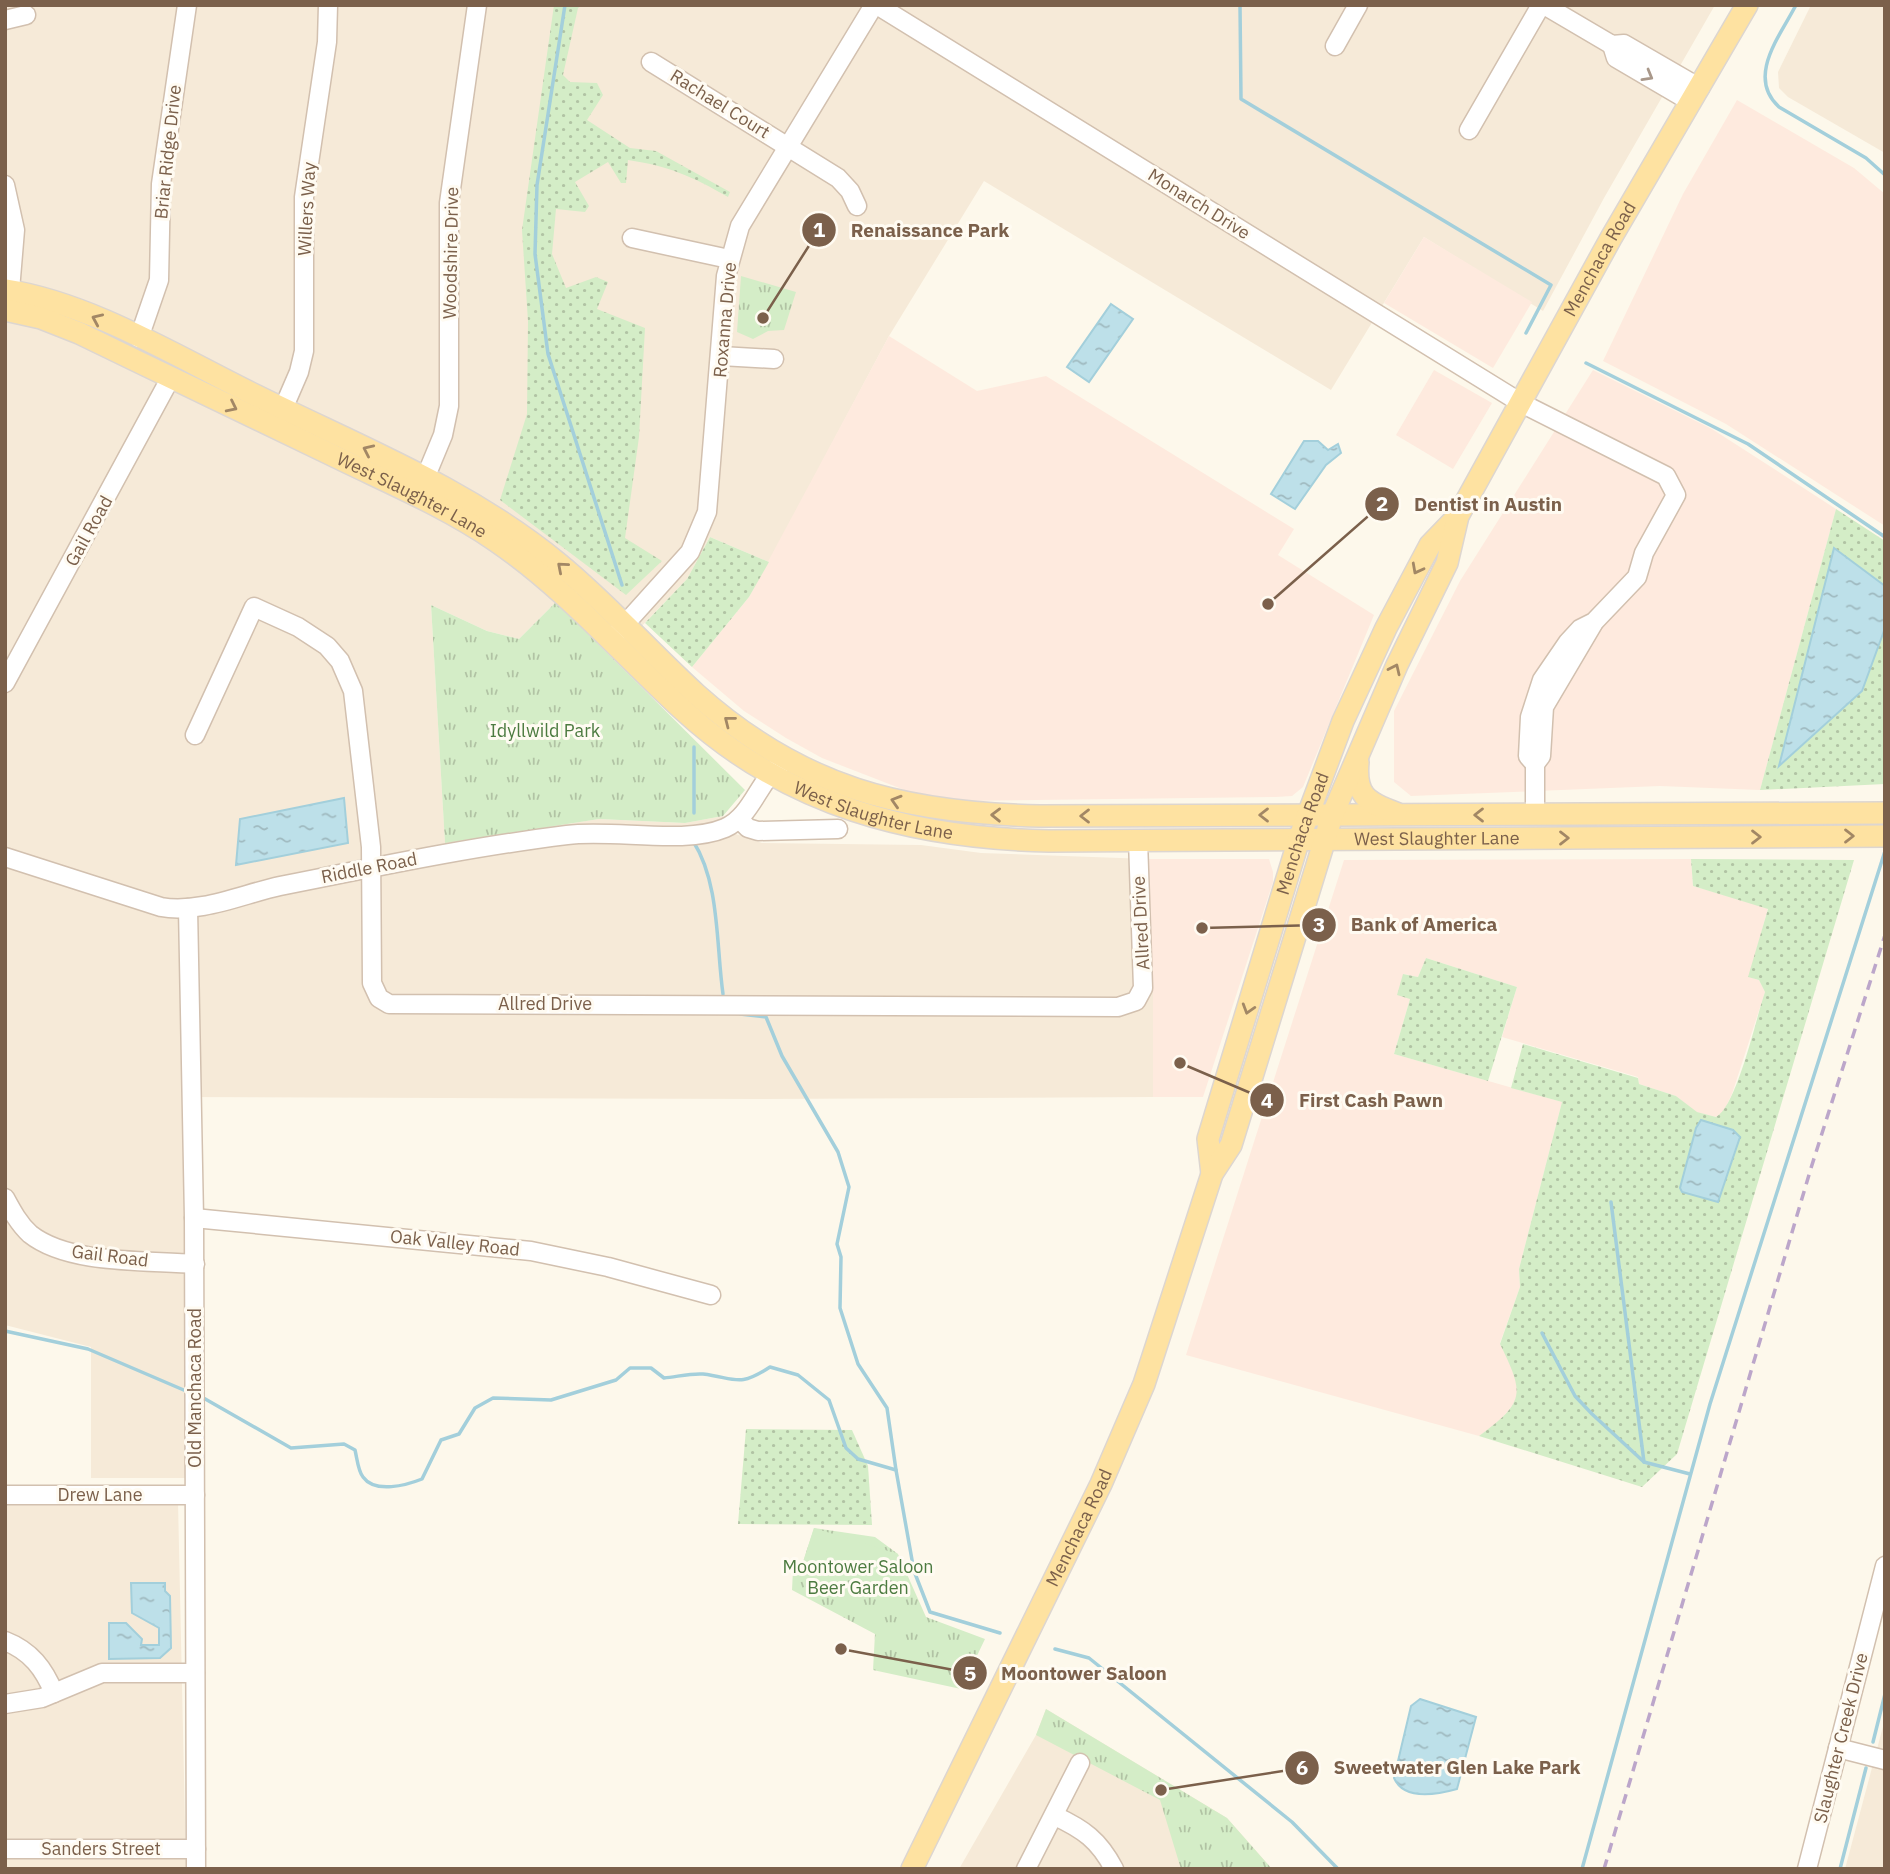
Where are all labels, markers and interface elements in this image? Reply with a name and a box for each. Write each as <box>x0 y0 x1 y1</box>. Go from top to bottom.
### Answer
street label: Rachael Court <box>666 64 774 143</box>
one-way arrow <box>1640 68 1653 81</box>
street label: Briar Ridge Drive <box>149 83 186 220</box>
street label: Willers Way <box>293 161 320 257</box>
street label: Monarch Drive <box>1144 163 1255 244</box>
street label: Woodshire Drive <box>438 187 463 319</box>
street label: Menchaca Road <box>1558 197 1641 320</box>
callout: Renaissance Park <box>802 210 1023 250</box>
text: 1 <box>813 215 826 243</box>
text: Renaissance Park <box>851 218 1009 242</box>
street label: Roxanna Drive <box>708 261 741 379</box>
one-way arrow <box>92 313 104 327</box>
one-way arrow <box>225 399 237 413</box>
one-way arrow <box>363 444 375 458</box>
street label: West Slaughter Lane <box>333 447 492 543</box>
callout: Dentist in Austin <box>1365 484 1576 524</box>
text: 2 <box>1376 489 1388 517</box>
street label: Gail Road <box>60 491 117 570</box>
text: Dentist in Austin <box>1414 492 1562 516</box>
one-way arrow <box>1411 562 1425 575</box>
one-way arrow <box>557 563 570 575</box>
one-way arrow <box>1387 664 1401 676</box>
one-way arrow <box>724 717 737 730</box>
park label: Idyllwild Park <box>490 719 601 742</box>
street label: Menchaca Road <box>1271 769 1334 897</box>
street label: West Slaughter Lane <box>790 776 955 844</box>
one-way arrow <box>890 795 902 810</box>
one-way arrow <box>990 807 1001 823</box>
one-way arrow <box>1258 807 1269 823</box>
one-way arrow <box>1473 807 1484 823</box>
one-way arrow <box>1080 808 1090 824</box>
street label: West Slaughter Lane <box>1354 826 1520 850</box>
one-way arrow <box>1844 828 1855 844</box>
one-way arrow <box>1751 829 1761 845</box>
one-way arrow <box>1559 830 1570 846</box>
street label: Riddle Road <box>319 847 419 888</box>
street label: Allred Drive <box>1127 875 1154 971</box>
callout: Bank of America <box>1302 905 1511 945</box>
text: 3 <box>1313 910 1325 938</box>
text: Bank of America <box>1351 912 1497 936</box>
street label: Allred Drive <box>498 992 592 1015</box>
one-way arrow <box>1242 1002 1256 1015</box>
callout: First Cash Pawn <box>1250 1080 1457 1120</box>
text: 4 <box>1261 1086 1273 1114</box>
text: First Cash Pawn <box>1299 1088 1443 1112</box>
street label: Oak Valley Road <box>389 1224 521 1261</box>
street label: Gail Road <box>70 1239 150 1272</box>
street label: Old Manchaca Road <box>183 1308 206 1468</box>
street label: Menchaca Road <box>1040 1465 1117 1590</box>
street label: Drew Lane <box>57 1483 143 1506</box>
park label: Moontower Saloon Beer Garden <box>782 1555 934 1599</box>
street label: Slaughter Creek Drive <box>1808 1650 1873 1826</box>
callout: Moontower Saloon <box>952 1653 1181 1693</box>
text: 5 <box>964 1659 976 1687</box>
text: Moontower Saloon <box>1001 1661 1167 1685</box>
callout: Sweetwater Glen Lake Park <box>1285 1748 1595 1788</box>
text: 6 <box>1296 1753 1308 1781</box>
text: Sweetwater Glen Lake Park <box>1334 1755 1580 1779</box>
street label: Sanders Street <box>41 1837 161 1860</box>

